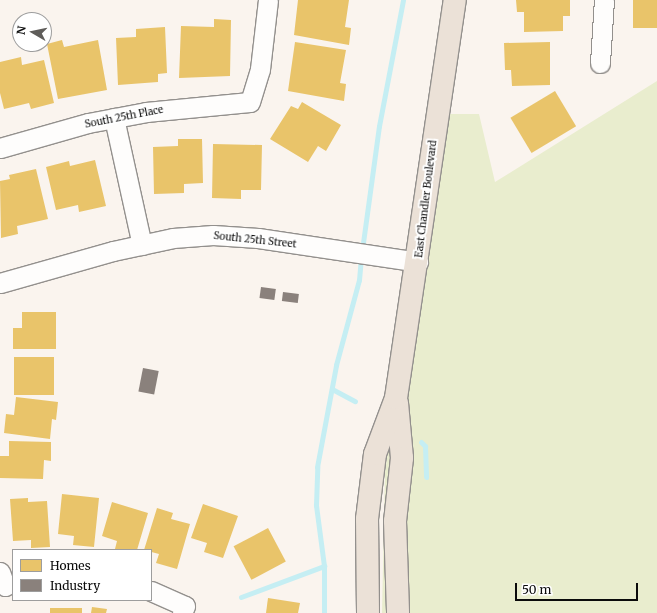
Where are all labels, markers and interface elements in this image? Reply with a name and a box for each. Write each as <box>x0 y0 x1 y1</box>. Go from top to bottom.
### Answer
north arrow <box>12 12 52 52</box>
text: N <box>14 25 29 36</box>
street label: South 25th Place <box>84 104 164 130</box>
street label: East Chandler Boulevard <box>413 140 439 258</box>
street label: South 25th Street <box>213 230 297 250</box>
legend <box>12 549 152 601</box>
text: Homes <box>50 558 91 573</box>
scale bar <box>517 575 640 601</box>
text: Industry <box>50 578 100 593</box>
text: 50 m <box>522 582 551 597</box>

